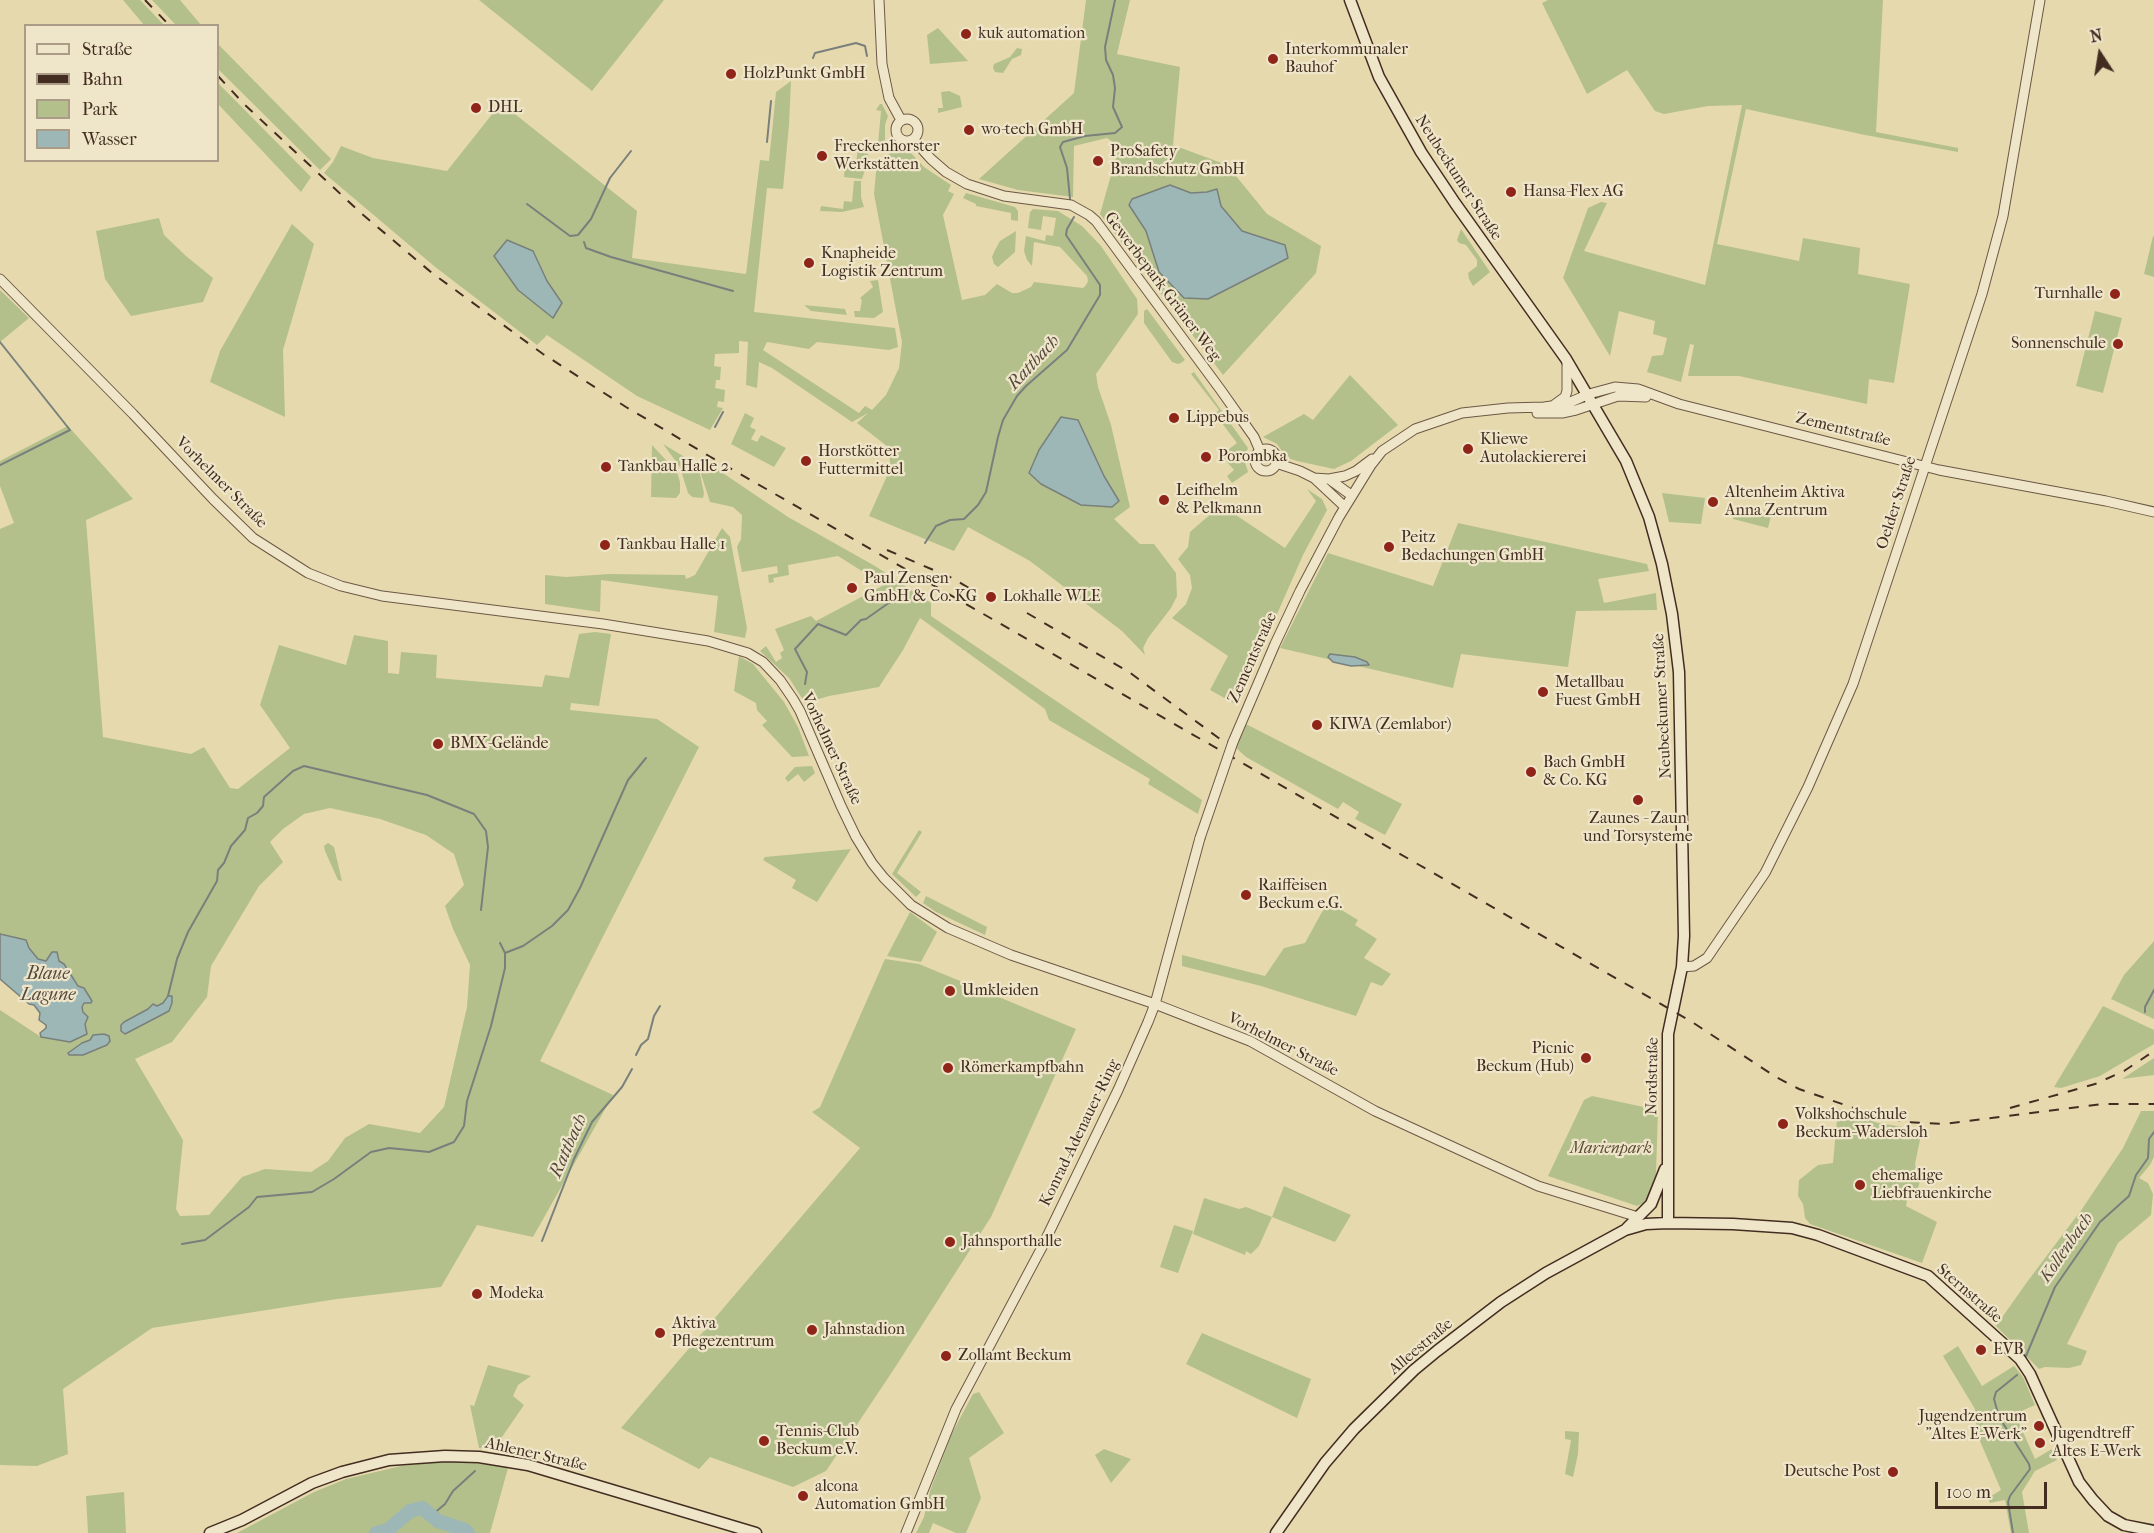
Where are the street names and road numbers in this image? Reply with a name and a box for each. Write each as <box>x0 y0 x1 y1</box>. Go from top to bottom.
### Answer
street label: Neubeckumer Straße <box>1410 112 1506 244</box>
street label: Gewerbepark Grüner Weg <box>1100 209 1224 365</box>
street label: Zementstraße <box>1793 409 1893 451</box>
street label: Vorhelmer Straße <box>171 433 271 533</box>
street label: Oelder Straße <box>1873 454 1921 552</box>
street label: Zementstraße <box>1224 610 1282 706</box>
street label: Neubeckumer Straße <box>1650 633 1676 779</box>
street label: Vorhelmer Straße <box>797 690 865 808</box>
street label: Vorhelmer Straße <box>1224 1009 1342 1081</box>
street label: Nordstraße <box>1643 1037 1663 1115</box>
street label: Konrad-Adenauer-Ring <box>1036 1056 1124 1210</box>
street label: Sternstraße <box>1932 1260 2006 1328</box>
street label: Alleestraße <box>1385 1315 1457 1379</box>
street label: Ahlener Straße <box>483 1434 589 1476</box>

